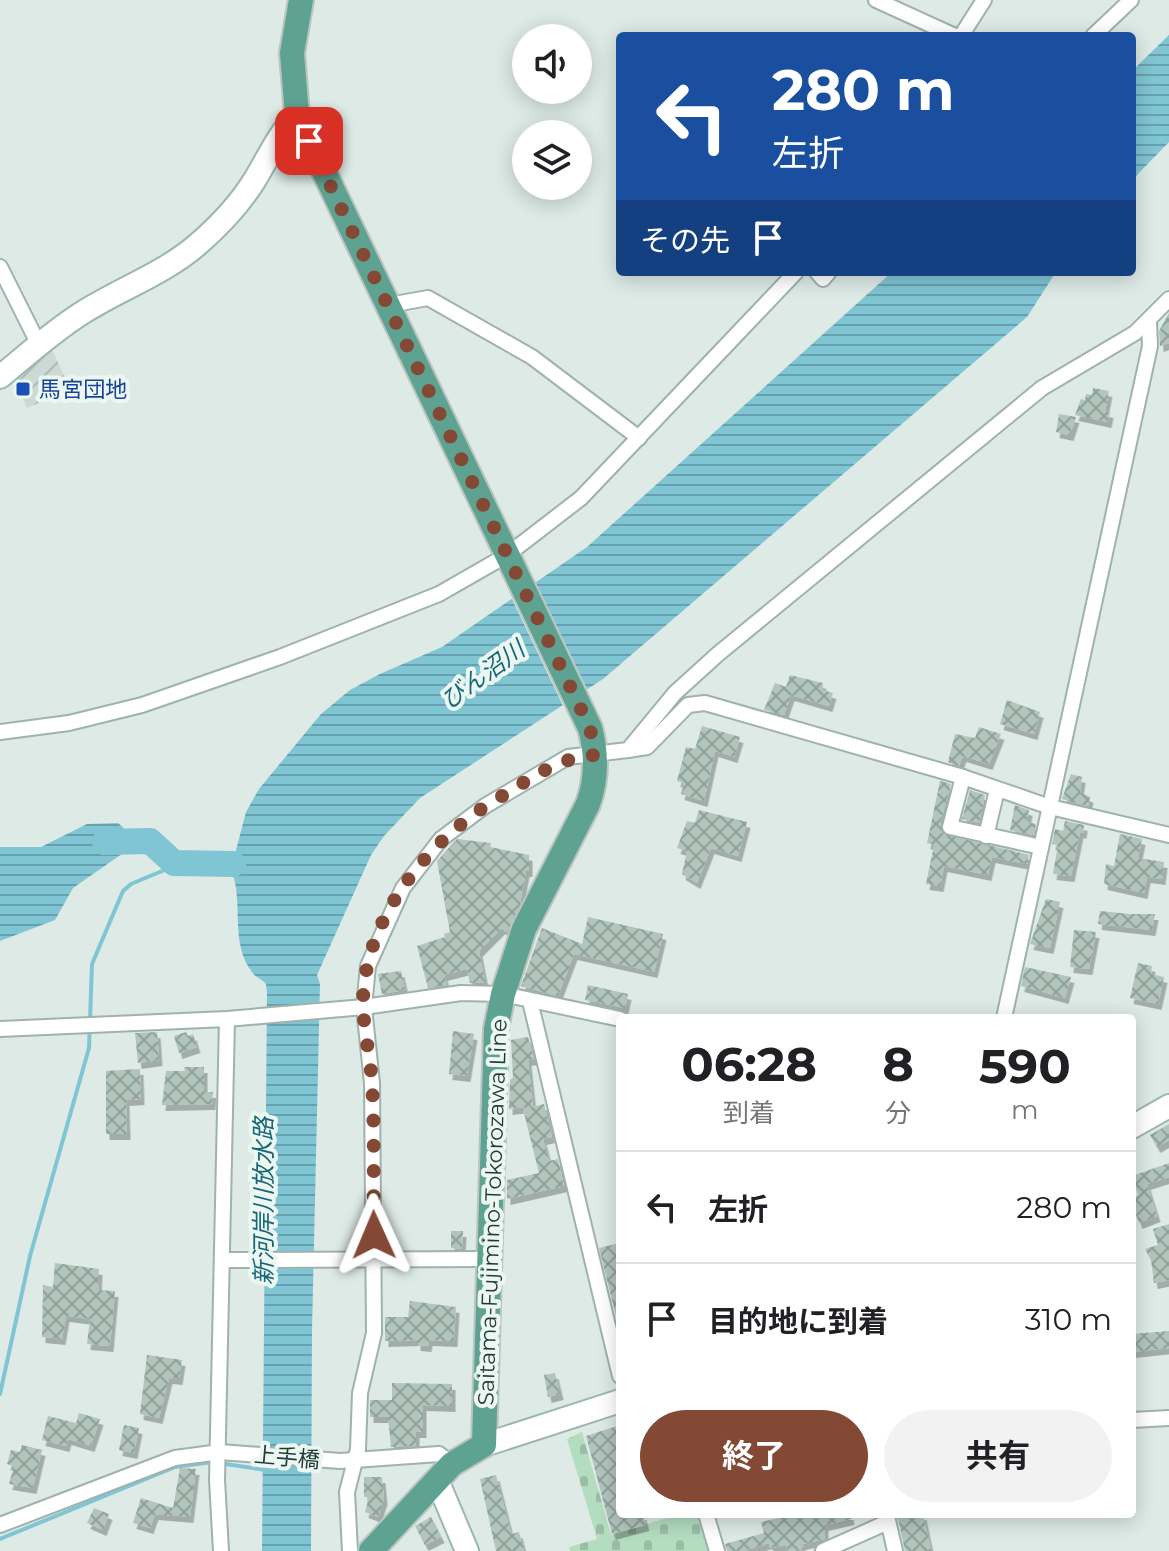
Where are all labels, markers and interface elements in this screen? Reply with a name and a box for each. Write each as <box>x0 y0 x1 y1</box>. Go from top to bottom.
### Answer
map controls <box>512 24 592 200</box>
button: sound <box>512 24 592 104</box>
text: 280 m <box>772 56 955 124</box>
icon: left <box>640 64 744 168</box>
pin <box>275 107 343 175</box>
icon: arrive <box>287 119 331 163</box>
button: layers <box>512 120 592 200</box>
text: 左折 <box>772 131 844 175</box>
icon: arrive <box>746 216 790 260</box>
text: その先 <box>640 222 730 259</box>
place label: 馬宮団地 <box>39 376 127 403</box>
marker: 馬宮団地 <box>14 380 32 398</box>
water label: びん沼川 <box>435 633 532 715</box>
street label: Saitama-Fujimino-Tokorozawa Line <box>472 1018 513 1406</box>
text: 06:28 <box>681 1035 817 1093</box>
text: 8 <box>882 1035 914 1093</box>
text: 590 <box>979 1037 1071 1095</box>
text: m <box>1011 1094 1039 1126</box>
text: 到着 <box>723 1097 775 1129</box>
text: 分 <box>885 1097 911 1129</box>
water label: 新河岸川放水路 <box>249 1115 278 1285</box>
icon: left <box>640 1185 684 1229</box>
text: 280 m <box>1016 1189 1112 1226</box>
text: 左折 <box>708 1191 768 1228</box>
position arrow <box>332 1193 416 1277</box>
icon: arrive <box>640 1297 684 1341</box>
text: 310 m <box>1025 1301 1112 1338</box>
text: 目的地に到着 <box>708 1303 888 1340</box>
button: 終了 <box>640 1410 868 1502</box>
button: 共有 <box>884 1410 1112 1502</box>
street label: 上手橋 <box>253 1441 321 1474</box>

